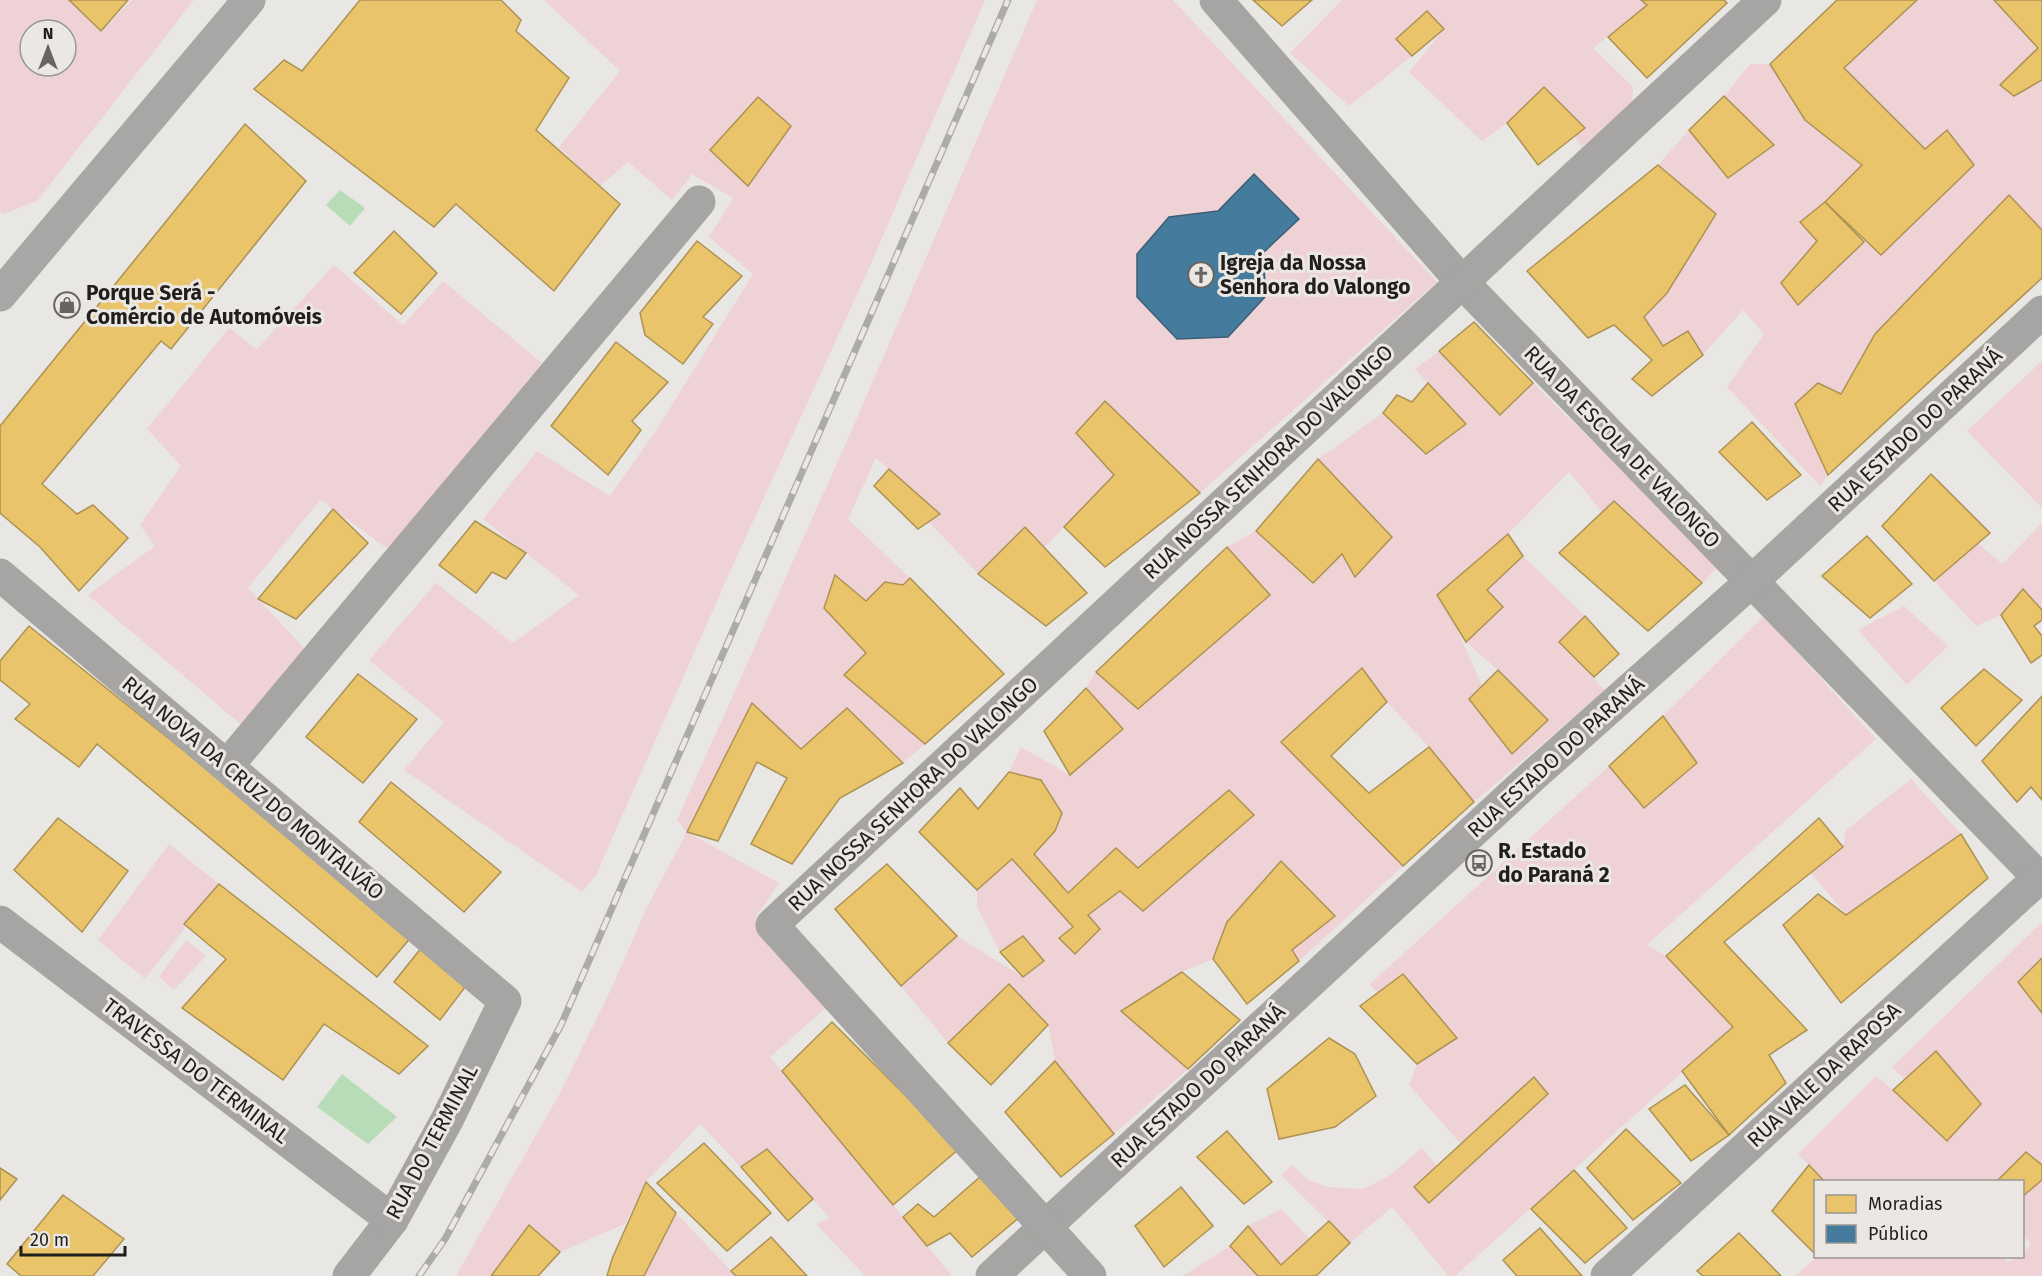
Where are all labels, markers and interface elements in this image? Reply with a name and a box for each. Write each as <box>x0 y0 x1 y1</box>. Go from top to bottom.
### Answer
north arrow <box>18 18 78 78</box>
text: N <box>43 24 53 43</box>
place label: Igreja da Nossa Senhora do Valongo <box>1220 250 1410 300</box>
church icon: Igreja da Nossa Senhora do Valongo <box>1186 260 1216 290</box>
place label: Porque Será - Comércio de Automóveis <box>86 280 322 330</box>
shop icon: Porque Será - Comércio de Automóveis <box>52 290 82 320</box>
street label: RUA NOSSA SENHORA DO VALONGO <box>1138 339 1398 585</box>
street label: RUA DA ESCOLA DE VALONGO <box>1518 340 1726 554</box>
street label: RUA ESTADO DO PARANÁ <box>1822 342 2008 518</box>
street label: RUA NOVA DA CRUZ DO MONTALVÃO <box>117 671 389 905</box>
street label: RUA NOSSA SENHORA DO VALONGO <box>783 671 1043 917</box>
street label: RUA ESTADO DO PARANÁ <box>1462 671 1650 843</box>
place label: R. Estado do Paraná 2 <box>1498 838 1610 888</box>
bus stop icon: R. Estado do Paraná 2 <box>1464 848 1494 878</box>
street label: TRAVESSA DO TERMINAL <box>98 993 294 1150</box>
street label: RUA VALE DA RAPOSA <box>1742 997 1906 1153</box>
street label: RUA ESTADO DO PARANÁ <box>1105 998 1291 1174</box>
street label: RUA DO TERMINAL <box>380 1060 484 1224</box>
legend <box>1814 1180 2024 1258</box>
text: Moradias <box>1868 1193 1942 1215</box>
scale bar <box>21 1219 124 1257</box>
text: Público <box>1868 1223 1928 1245</box>
text: 20 m <box>30 1229 69 1251</box>

